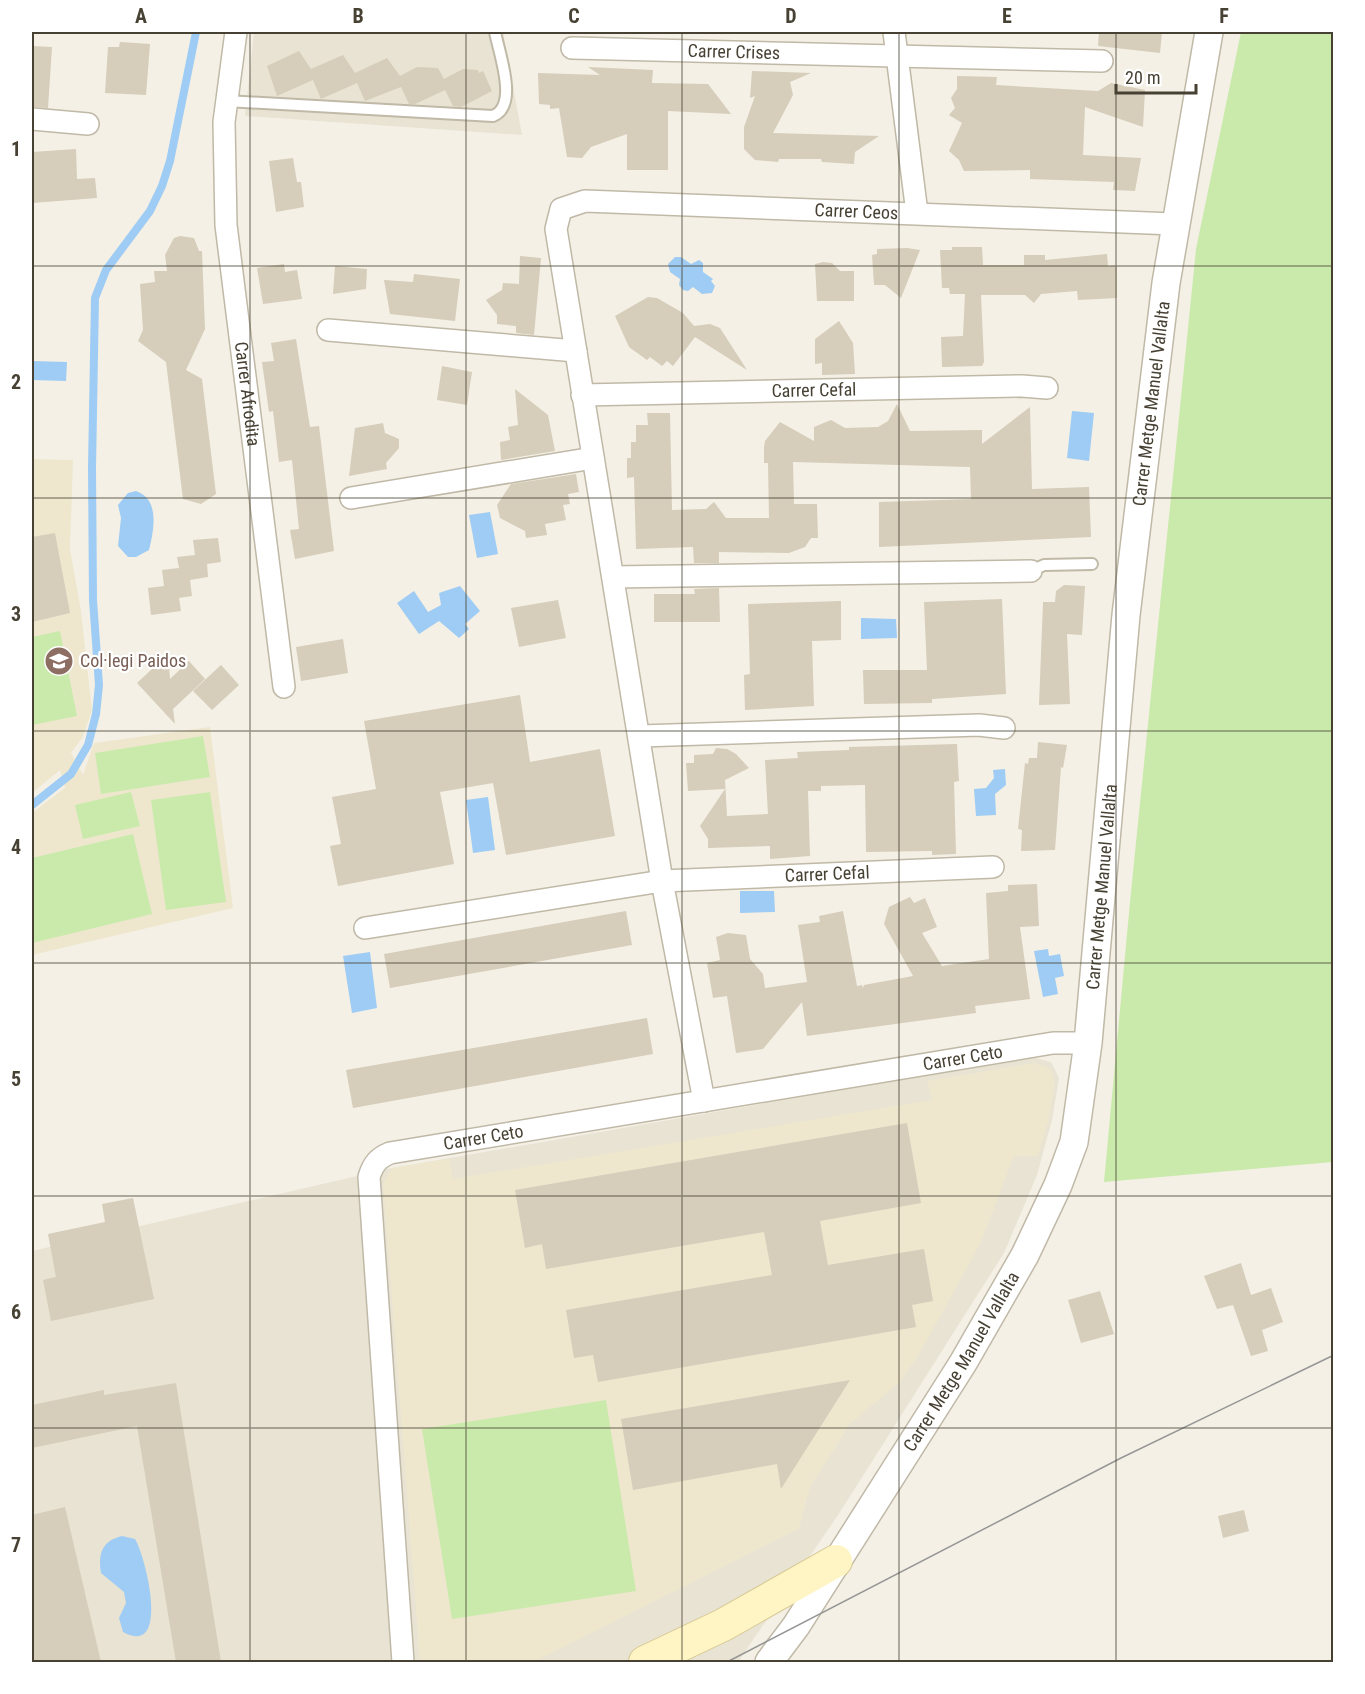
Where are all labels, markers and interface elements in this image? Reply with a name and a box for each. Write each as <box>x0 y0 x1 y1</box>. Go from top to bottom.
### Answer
text: A <box>135 4 147 28</box>
text: B <box>352 4 364 28</box>
text: C <box>568 4 580 28</box>
text: D <box>785 4 797 28</box>
text: E <box>1002 4 1012 28</box>
text: F <box>1219 4 1229 28</box>
street label: Carrer Crises <box>688 40 780 63</box>
scale bar <box>1116 57 1196 95</box>
text: 20 m <box>1125 67 1160 88</box>
text: 1 <box>11 137 21 161</box>
street label: Carrer Ceos <box>814 199 899 223</box>
street label: Carrer Metge Manuel Vallalta <box>1128 300 1174 507</box>
street label: Carrer Afrodita <box>231 340 265 447</box>
text: 2 <box>11 370 21 394</box>
street label: Carrer Cefal <box>771 378 857 401</box>
text: 3 <box>11 602 21 626</box>
school or university icon: Col·legi Paidos <box>43 645 75 677</box>
place label: Col·legi Paidos <box>80 650 186 671</box>
street label: Carrer Metge Manuel Vallalta <box>1082 783 1121 991</box>
text: 4 <box>11 835 21 859</box>
street label: Carrer Cefal <box>784 861 870 886</box>
street label: Carrer Ceto <box>921 1041 1004 1074</box>
text: 5 <box>11 1067 21 1091</box>
street label: Carrer Ceto <box>442 1120 525 1154</box>
street label: Carrer Metge Manuel Vallalta <box>899 1268 1023 1455</box>
text: 6 <box>11 1300 21 1324</box>
text: 7 <box>11 1533 21 1557</box>

